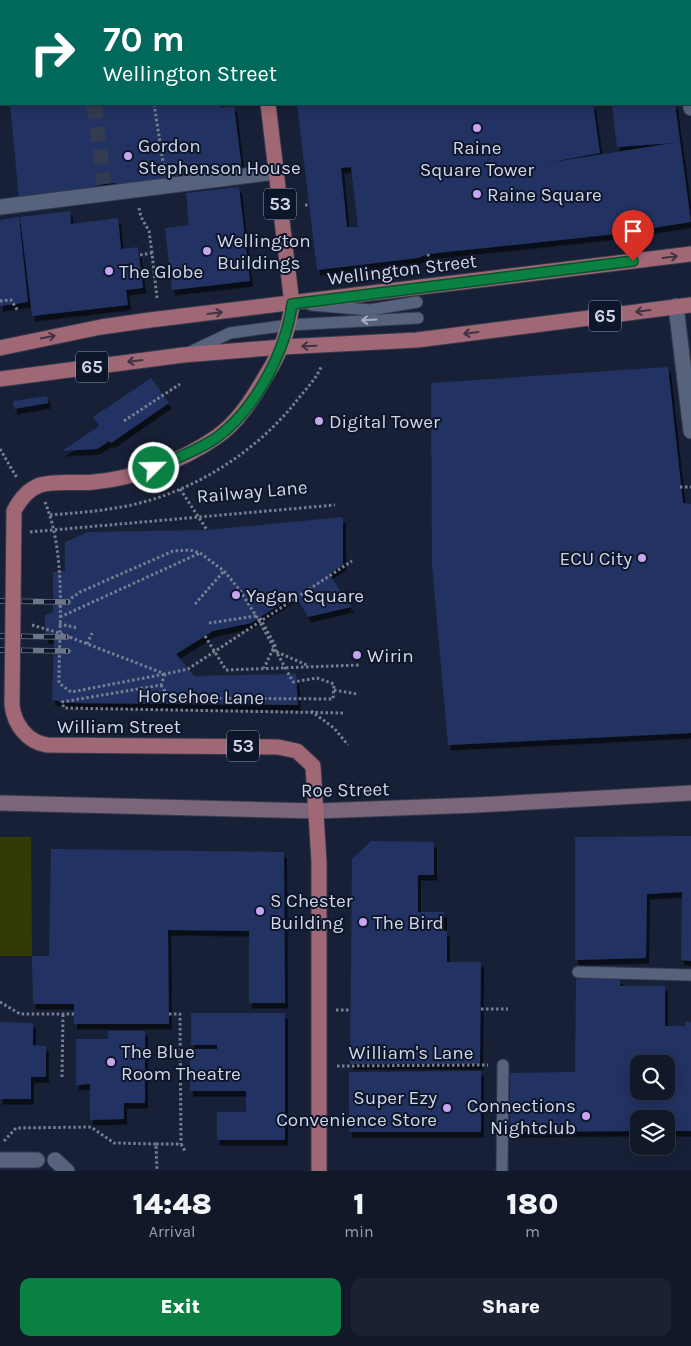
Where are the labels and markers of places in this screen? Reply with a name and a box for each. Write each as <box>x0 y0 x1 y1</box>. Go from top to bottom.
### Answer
marker: Raine Square Tower <box>471 122 483 134</box>
place label: Gordon Stephenson House <box>138 135 301 179</box>
place label: Raine Square Tower <box>420 137 534 181</box>
marker: Gordon Stephenson House <box>122 150 134 162</box>
place label: Raine Square <box>487 184 602 206</box>
marker: Raine Square <box>471 188 483 200</box>
pin <box>612 210 654 261</box>
place label: Wellington Buildings <box>217 230 311 274</box>
marker: Wellington Buildings <box>201 245 213 257</box>
place label: The Globe <box>119 261 203 283</box>
marker: The Globe <box>103 265 115 277</box>
place label: Digital Tower <box>329 411 440 433</box>
marker: Digital Tower <box>313 415 325 427</box>
place label: ECU City <box>559 548 632 570</box>
marker: ECU City <box>636 552 648 564</box>
place label: Yagan Square <box>246 585 364 607</box>
marker: Yagan Square <box>230 589 242 601</box>
place label: Wirin <box>367 645 414 667</box>
marker: Wirin <box>351 649 363 661</box>
place label: S Chester Building <box>270 890 353 934</box>
marker: S Chester Building <box>254 905 266 917</box>
place label: The Bird <box>373 912 444 934</box>
marker: The Bird <box>357 916 369 928</box>
place label: The Blue Room Theatre <box>121 1041 241 1085</box>
marker: The Blue Room Theatre <box>105 1056 117 1068</box>
place label: Super Ezy Convenience Store <box>276 1087 437 1131</box>
place label: Connections Nightclub <box>467 1095 576 1139</box>
marker: Super Ezy Convenience Store <box>441 1102 453 1114</box>
marker: Connections Nightclub <box>580 1110 592 1122</box>

